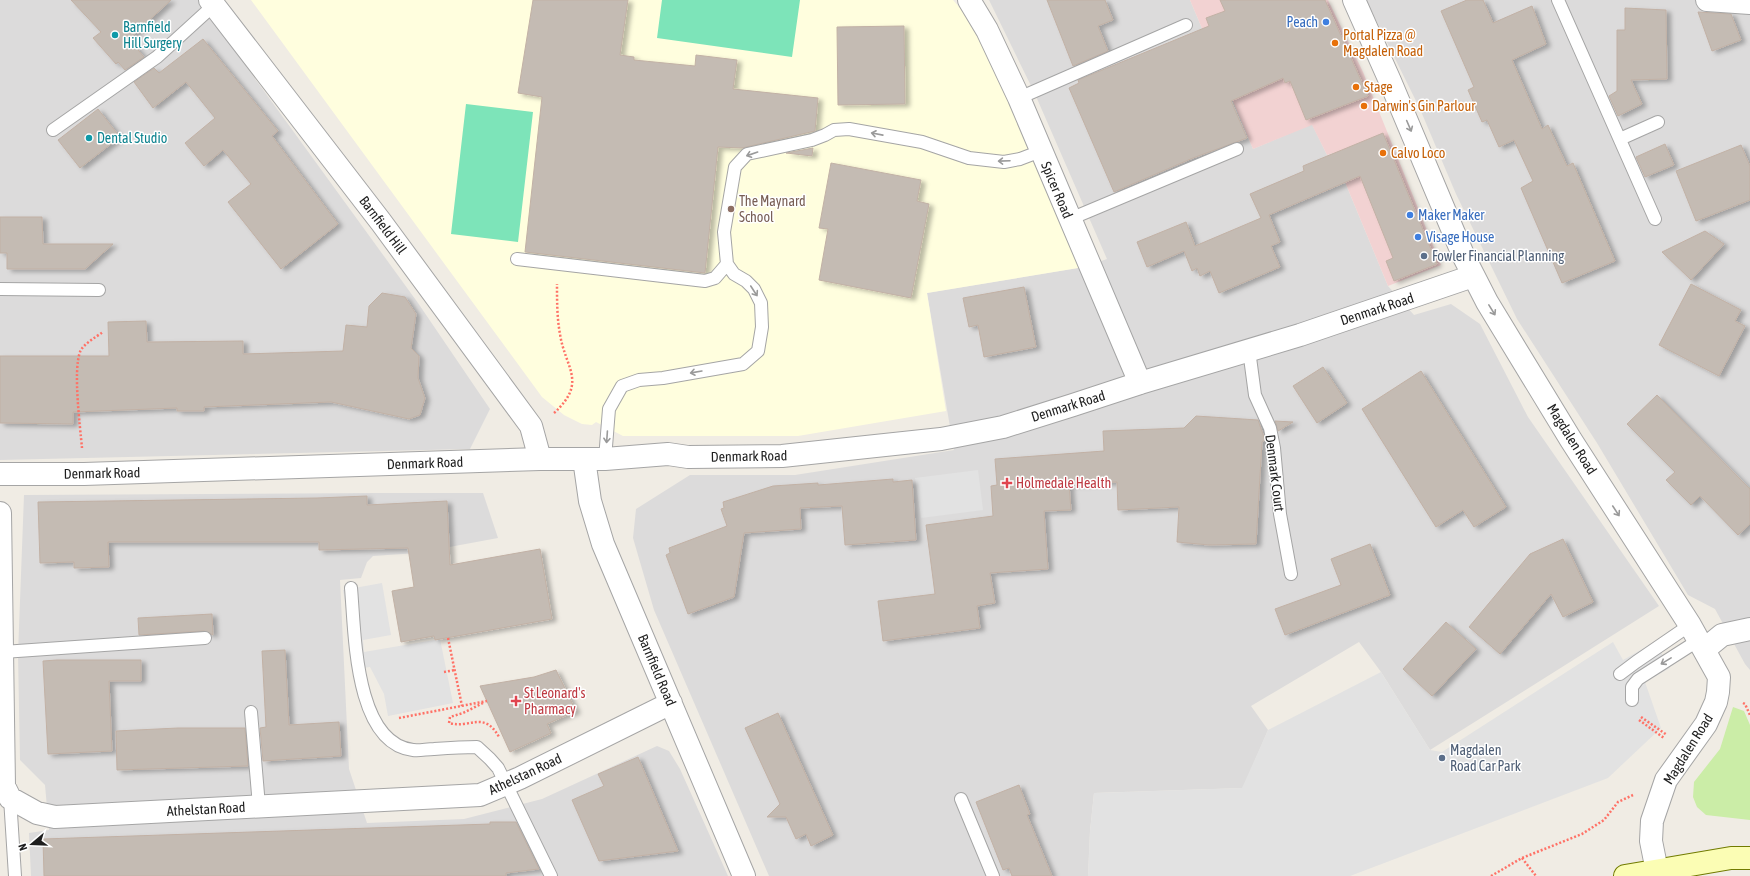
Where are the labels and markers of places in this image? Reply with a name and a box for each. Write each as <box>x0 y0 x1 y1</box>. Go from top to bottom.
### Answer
place label: Peach <box>1286 14 1318 30</box>
marker: Peach <box>1321 17 1331 27</box>
place label: Barnfield Hill Surgery <box>123 19 182 51</box>
place label: Portal Pizza @ Magdalen Road <box>1343 27 1423 59</box>
marker: Barnfield Hill Surgery <box>110 30 120 40</box>
marker: Portal Pizza @ Magdalen Road <box>1330 38 1340 48</box>
place label: Stage <box>1364 79 1393 95</box>
marker: Stage <box>1351 82 1361 92</box>
place label: Darwin's Gin Parlour <box>1372 98 1476 114</box>
marker: Darwin's Gin Parlour <box>1359 101 1369 111</box>
place label: Dental Studio <box>97 130 167 146</box>
marker: Dental Studio <box>84 133 94 143</box>
place label: Calvo Loco <box>1391 145 1445 161</box>
marker: Calvo Loco <box>1378 148 1388 158</box>
place label: The Maynard School <box>739 193 806 225</box>
marker: The Maynard School <box>726 204 736 214</box>
place label: Maker Maker <box>1418 207 1485 223</box>
marker: Maker Maker <box>1405 210 1415 220</box>
place label: Visage House <box>1426 229 1494 245</box>
marker: Visage House <box>1413 232 1423 242</box>
place label: Fowler Financial Planning <box>1432 248 1564 264</box>
marker: Fowler Financial Planning <box>1419 251 1429 261</box>
place label: Holmedale Health <box>1016 475 1111 491</box>
marker: Holmedale Health <box>1001 477 1013 489</box>
place label: St Leonard's Pharmacy <box>524 685 585 717</box>
marker: St Leonard's Pharmacy <box>511 696 521 706</box>
place label: Magdalen Road Car Park <box>1450 742 1521 774</box>
marker: Magdalen Road Car Park <box>1437 753 1447 763</box>

